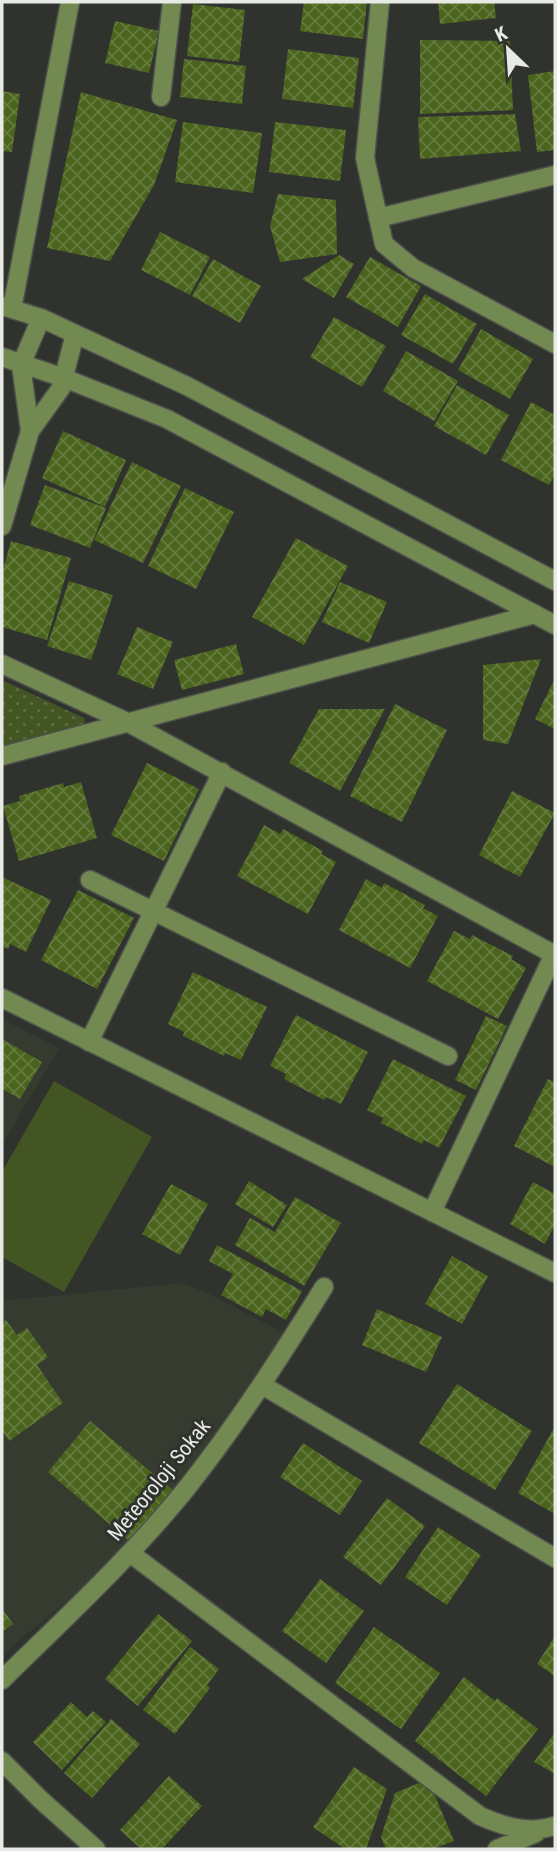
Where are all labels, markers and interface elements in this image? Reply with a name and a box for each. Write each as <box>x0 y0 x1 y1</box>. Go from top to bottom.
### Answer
north arrow <box>473 14 543 84</box>
text: K <box>491 21 511 47</box>
street label: Meteoroloji Sokak <box>103 1414 216 1546</box>

